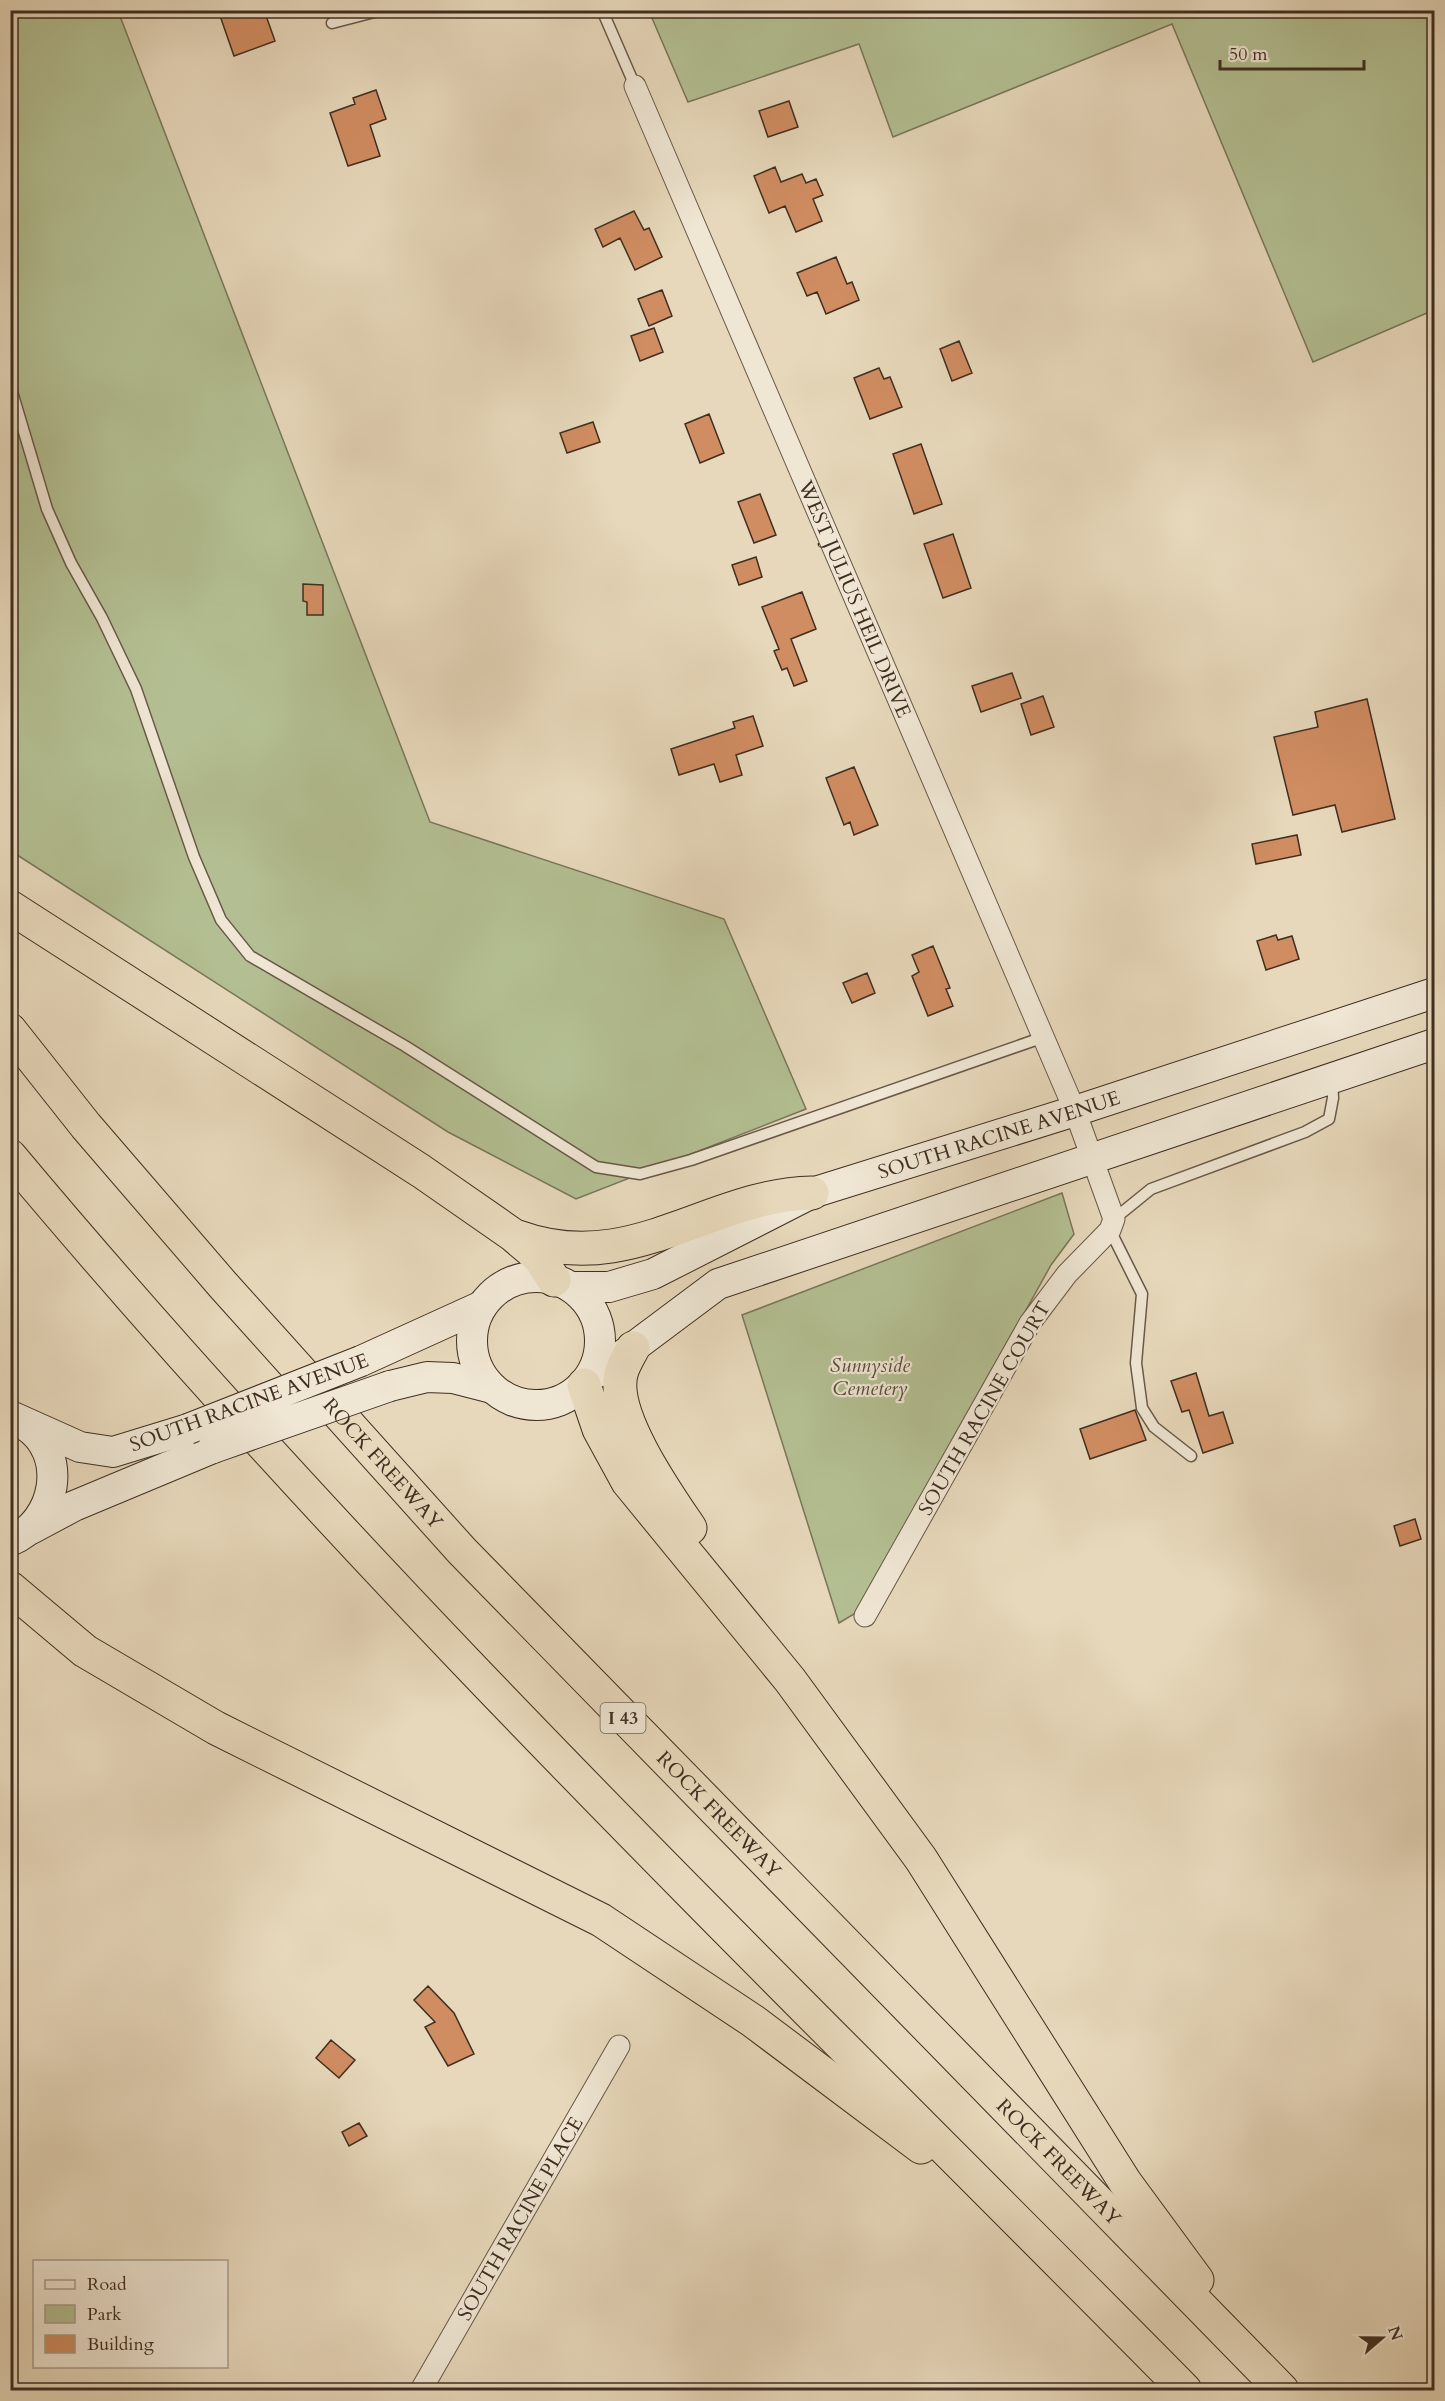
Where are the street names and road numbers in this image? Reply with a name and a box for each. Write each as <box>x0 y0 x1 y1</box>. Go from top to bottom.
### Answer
street label: WEST JULIUS HEIL DRIVE <box>791 475 917 722</box>
street label: SOUTH RACINE AVENUE <box>874 1084 1123 1186</box>
street label: SOUTH RACINE COURT <box>912 1296 1057 1520</box>
street label: SOUTH RACINE AVENUE <box>126 1347 372 1458</box>
street label: ROCK FREEWAY <box>317 1392 449 1535</box>
road number: I 43 <box>600 1703 646 1733</box>
street label: ROCK FREEWAY <box>651 1745 787 1884</box>
street label: ROCK FREEWAY <box>990 2093 1127 2232</box>
street label: SOUTH RACINE PLACE <box>451 2112 590 2326</box>

